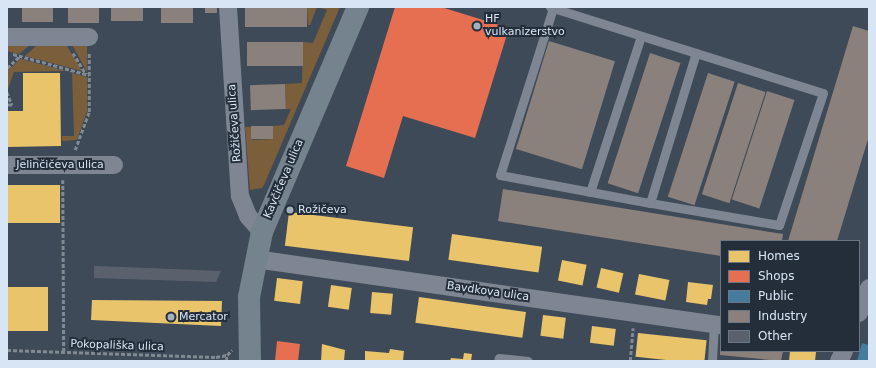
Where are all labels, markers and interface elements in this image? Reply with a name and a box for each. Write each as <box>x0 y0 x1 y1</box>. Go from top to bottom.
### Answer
place label: HF vulkanizerstvo <box>485 13 565 39</box>
marker: HF vulkanizerstvo <box>472 21 482 31</box>
street label: Rožičeva ulica <box>226 84 244 162</box>
street label: Kavčičeva ulica <box>261 137 307 221</box>
street label: Jelinčičeva ulica <box>16 158 104 172</box>
place label: Rožičeva <box>298 203 347 217</box>
marker: Rožičeva <box>285 205 295 215</box>
legend <box>720 240 860 352</box>
text: Homes <box>758 249 800 263</box>
text: Shops <box>758 269 794 283</box>
street label: Bavdkova ulica <box>446 280 530 304</box>
text: Public <box>758 289 794 303</box>
text: Industry <box>758 309 807 323</box>
place label: Mercator <box>179 310 228 324</box>
marker: Mercator <box>166 312 176 322</box>
text: Other <box>758 329 792 343</box>
street label: Pokopališka ulica <box>70 338 164 354</box>

